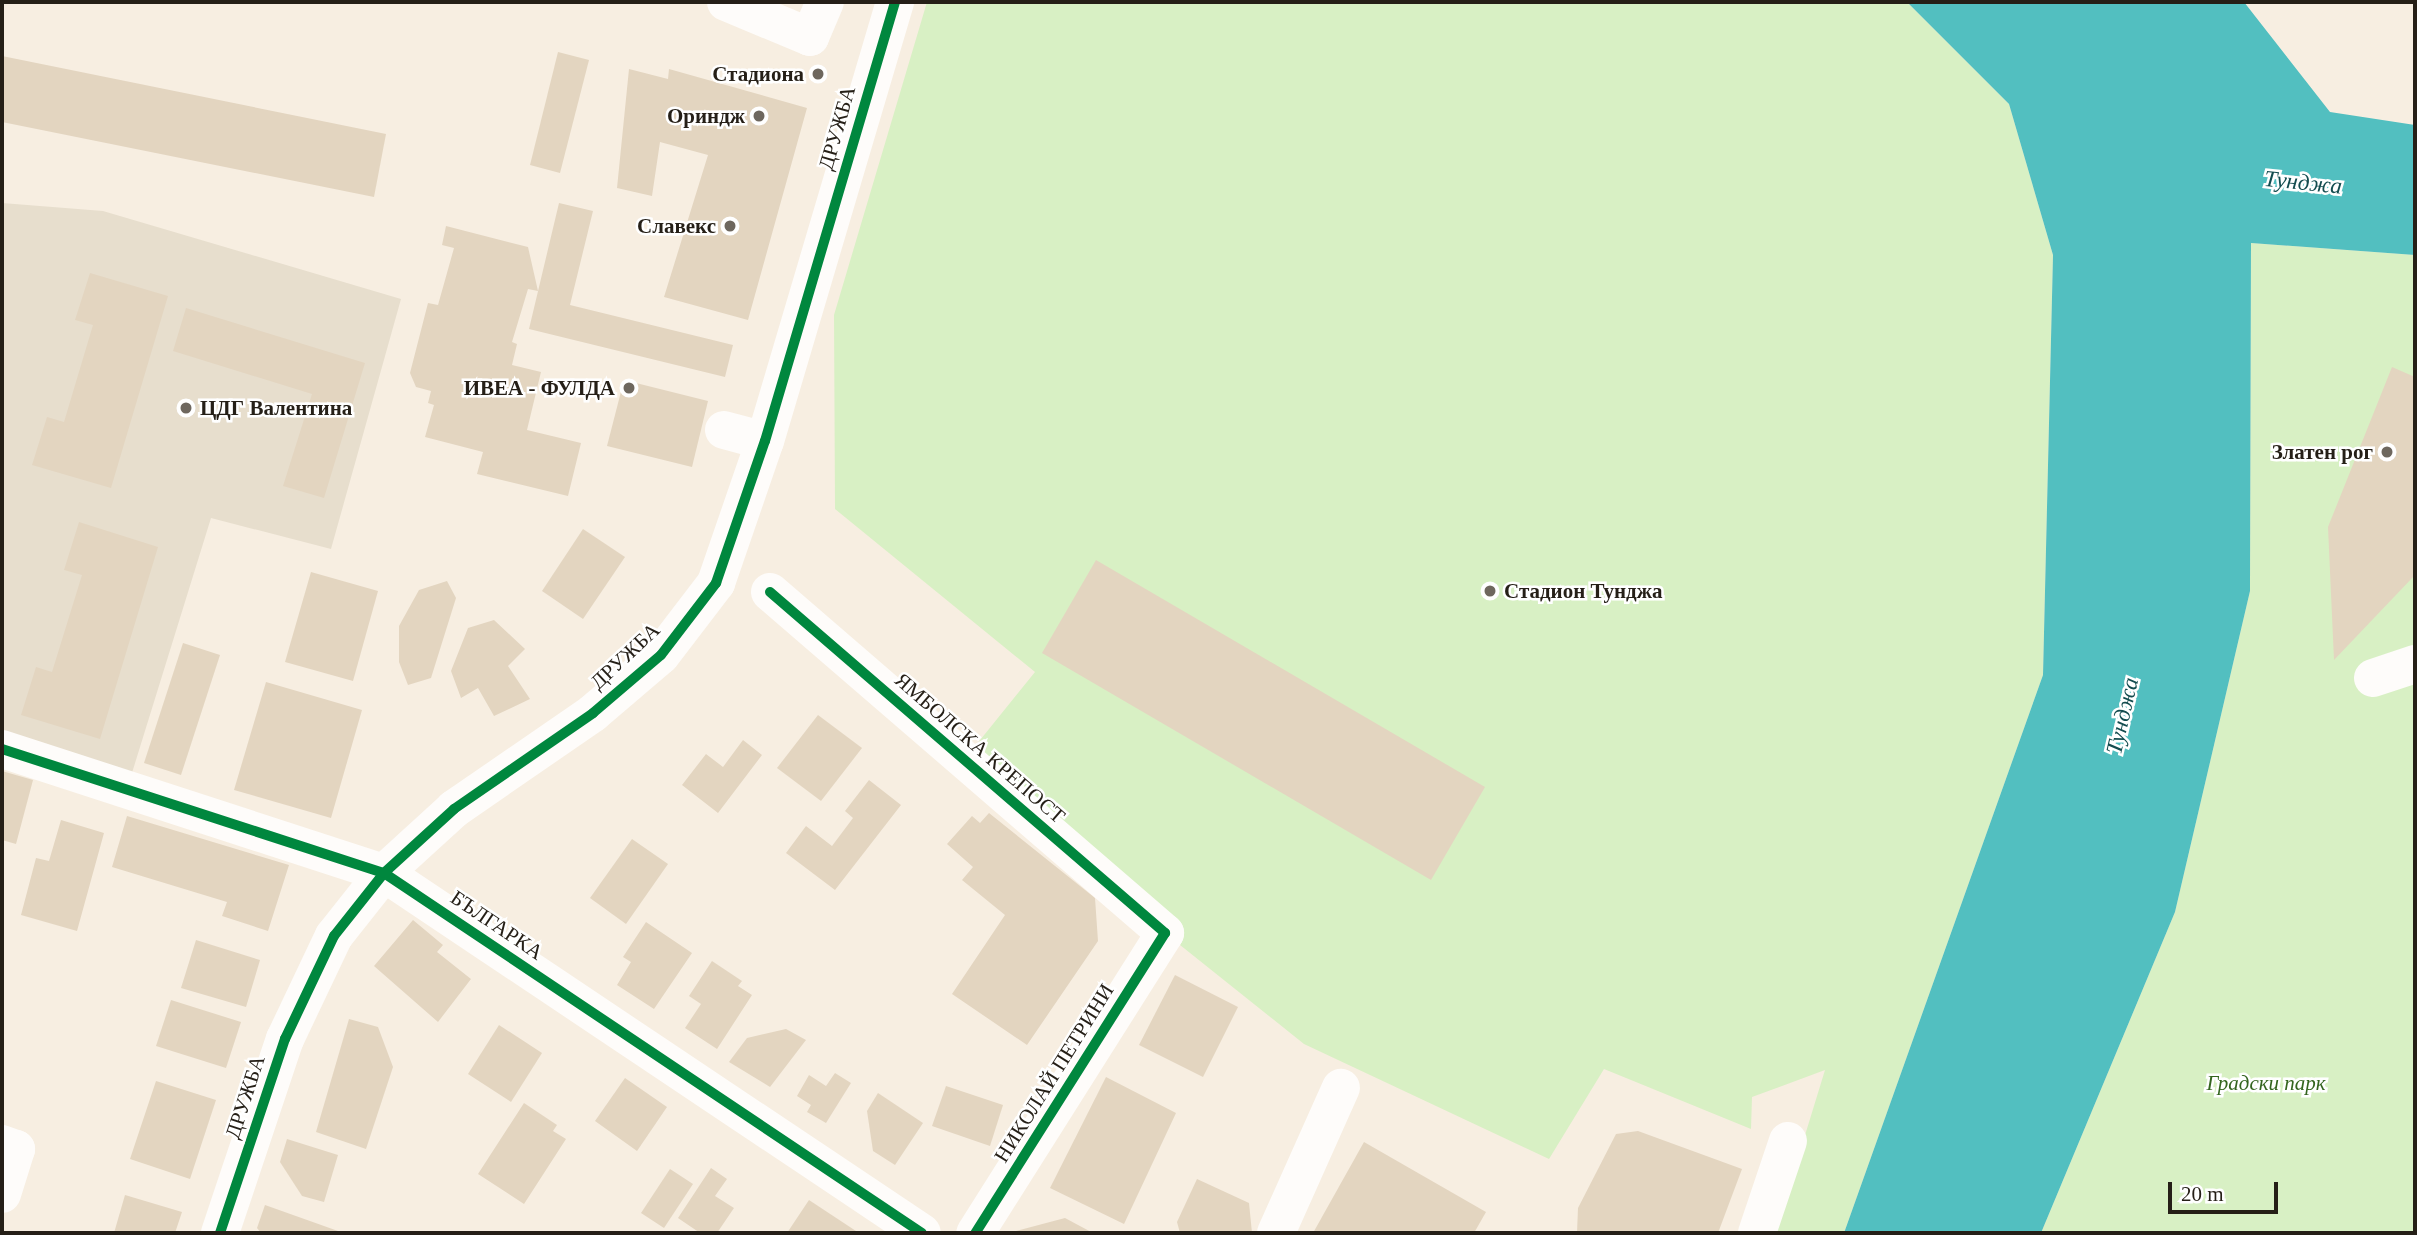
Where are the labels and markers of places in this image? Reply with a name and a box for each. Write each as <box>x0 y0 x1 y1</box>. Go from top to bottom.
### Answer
place label: Стадиона <box>712 61 804 87</box>
marker: Стадиона <box>810 66 826 82</box>
place label: Ориндж <box>667 103 745 129</box>
marker: Ориндж <box>751 108 767 124</box>
place label: Славекс <box>637 213 716 239</box>
marker: Славекс <box>722 218 738 234</box>
place label: ИВЕА - ФУЛДА <box>464 375 615 401</box>
marker: ИВЕА - ФУЛДА <box>621 380 637 396</box>
place label: ЦДГ Валентина <box>200 395 352 421</box>
marker: ЦДГ Валентина <box>178 400 194 416</box>
place label: Златен рог <box>2272 439 2373 465</box>
marker: Златен рог <box>2379 444 2395 460</box>
place label: Стадион Тунджа <box>1504 578 1662 604</box>
marker: Стадион Тунджа <box>1482 583 1498 599</box>

